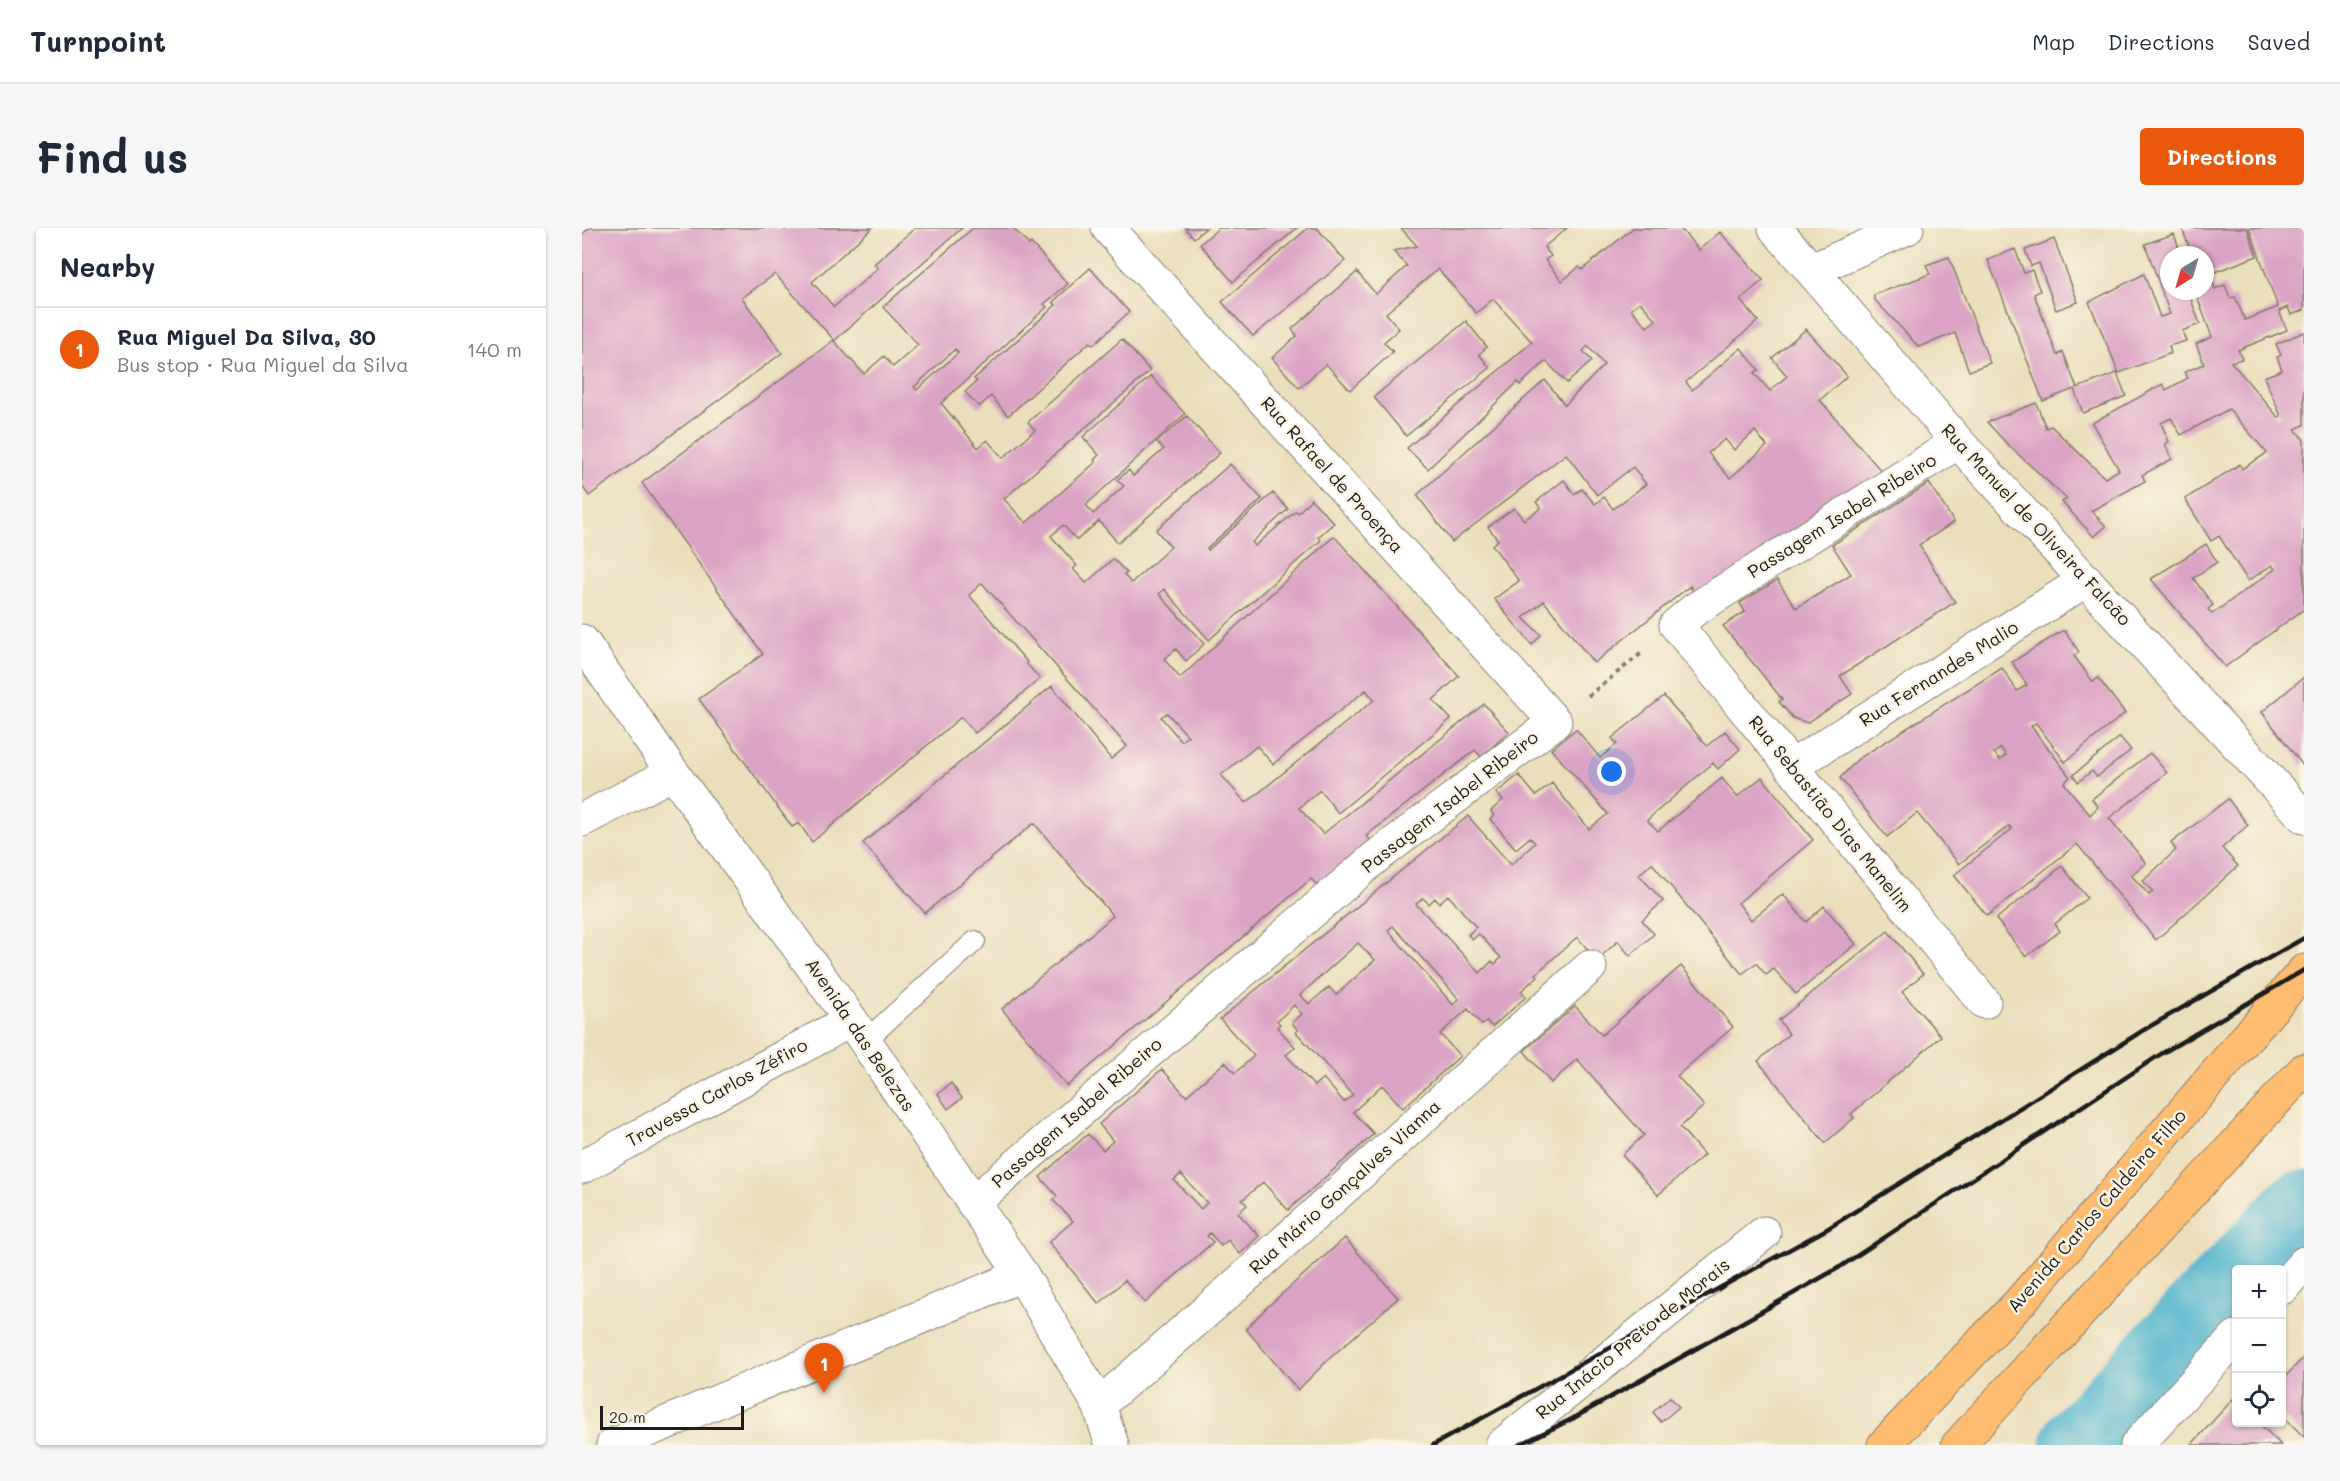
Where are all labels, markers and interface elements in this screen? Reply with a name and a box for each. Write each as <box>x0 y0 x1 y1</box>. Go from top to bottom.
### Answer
text: Turnpoint <box>30 23 166 59</box>
text: Map <box>2032 28 2075 55</box>
text: Directions <box>2108 28 2215 55</box>
text: Saved <box>2248 28 2310 55</box>
button: Directions <box>2140 128 2304 185</box>
text: Find us <box>36 129 188 184</box>
north arrow <box>2160 246 2214 300</box>
text: Nearby <box>60 250 155 284</box>
text: Rua Miguel Da Silva, 30 <box>117 322 376 351</box>
text: 1 <box>75 336 84 362</box>
text: 140 m <box>467 336 522 362</box>
text: Bus stop · Rua Miguel da Silva <box>117 351 409 377</box>
street label: Rua Rafael de Proença <box>1256 391 1409 558</box>
street label: Rua Manuel de Oliveira Falcão <box>1936 418 2137 631</box>
street label: Passagem Isabel Ribeiro <box>1743 447 1941 583</box>
street label: Rua Fernandes Malio <box>1854 614 2023 732</box>
street label: Rua Sebastião Dias Manelim <box>1744 710 1918 917</box>
street label: Passagem Isabel Ribeiro <box>1356 724 1543 878</box>
your location <box>1597 757 1626 786</box>
street label: Avenida das Belezas <box>800 953 921 1116</box>
street label: Passagem Isabel Ribeiro <box>986 1031 1167 1193</box>
street label: Travessa Carlos Zéfiro <box>622 1032 812 1152</box>
street label: Rua Mário Gonçalves Vianna <box>1243 1094 1445 1279</box>
street label: Avenida Carlos Caldeira Filho <box>2001 1104 2191 1317</box>
street label: Rua Inácio Preto de Morais <box>1530 1252 1734 1424</box>
map controls <box>2232 1265 2286 1427</box>
button: + <box>2232 1265 2286 1319</box>
button: − <box>2232 1319 2286 1373</box>
pin: 1 <box>804 1344 844 1393</box>
button: locate <box>2232 1373 2286 1427</box>
scale bar <box>600 1403 744 1430</box>
text: 20 m <box>609 1406 646 1427</box>

